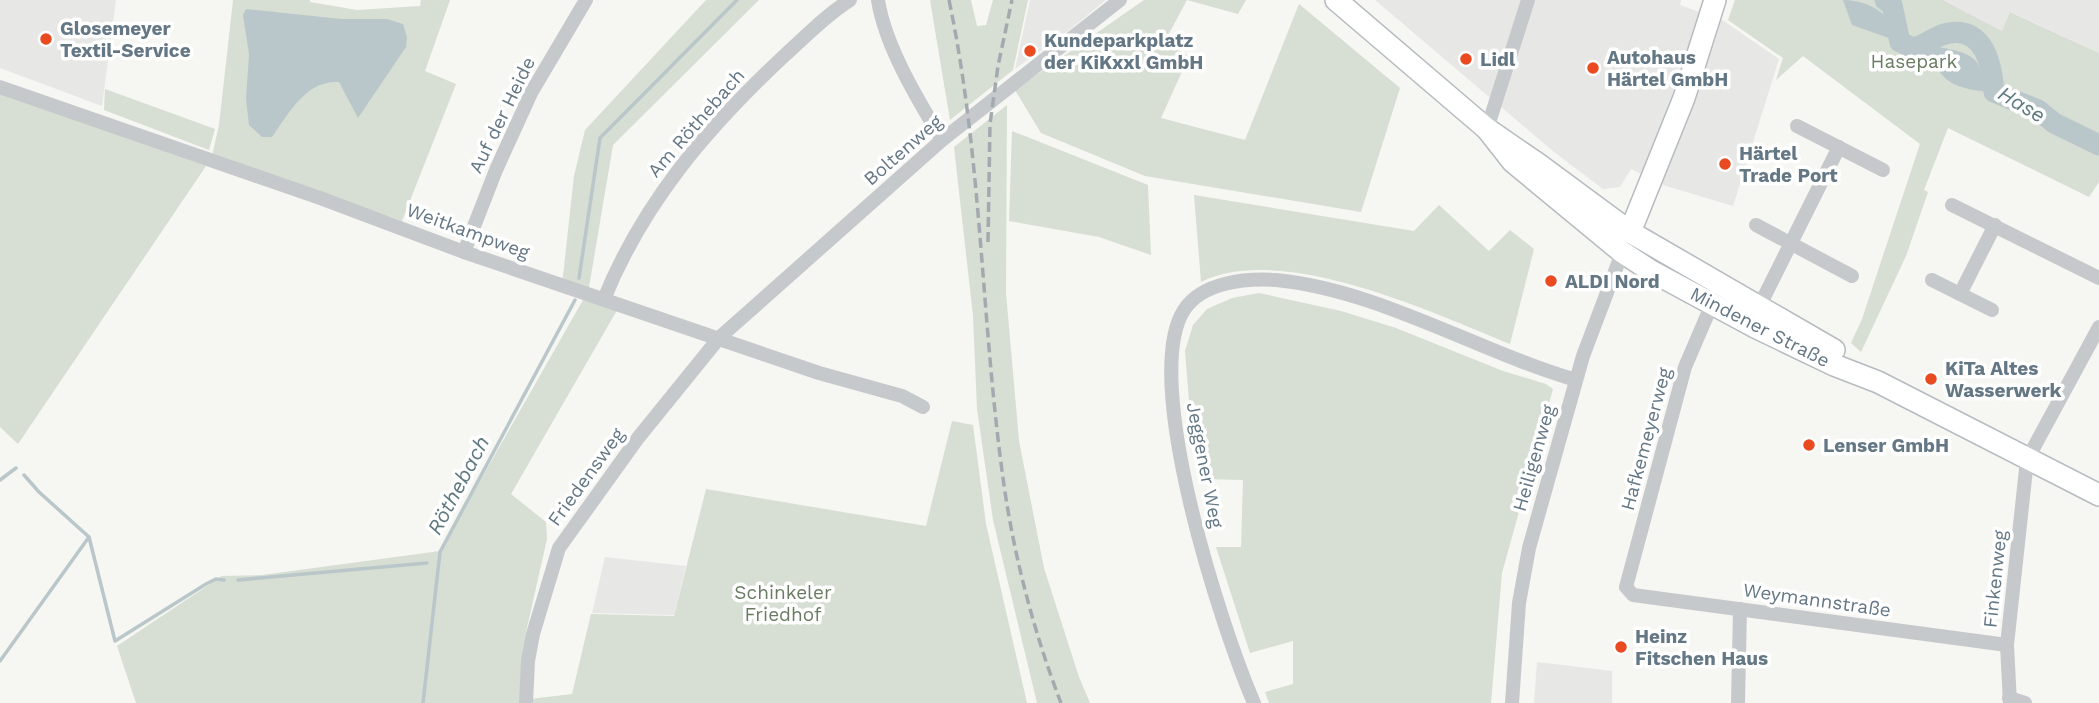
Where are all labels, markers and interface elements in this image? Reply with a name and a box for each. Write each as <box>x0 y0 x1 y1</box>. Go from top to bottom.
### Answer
place label: Glosemeyer Textil-Service <box>60 17 191 62</box>
place label: Kundeparkplatz der KiKxxl GmbH <box>1044 29 1203 74</box>
marker: Glosemeyer Textil-Service <box>38 31 54 47</box>
marker: Kundeparkplatz der KiKxxl GmbH <box>1022 43 1038 59</box>
place label: Autohaus Härtel GmbH <box>1607 46 1728 91</box>
place label: Lidl <box>1480 48 1516 71</box>
park label: Hasepark <box>1871 50 1958 73</box>
marker: Lidl <box>1458 51 1474 67</box>
street label: Auf der Heide <box>464 53 540 177</box>
marker: Autohaus Härtel GmbH <box>1585 60 1601 76</box>
street label: Am Röthebach <box>643 64 749 182</box>
water label: Hase <box>1994 80 2050 128</box>
street label: Boltenweg <box>859 109 948 190</box>
place label: Härtel Trade Port <box>1739 142 1838 187</box>
marker: Härtel Trade Port <box>1717 156 1733 172</box>
street label: Weitkampweg <box>403 198 534 264</box>
place label: ALDI Nord <box>1565 270 1660 293</box>
marker: ALDI Nord <box>1543 273 1559 289</box>
street label: Mindener Straße <box>1686 282 1834 372</box>
place label: KiTa Altes Wasserwerk <box>1945 357 2062 402</box>
street label: Hafkemeyerweg <box>1616 364 1676 513</box>
marker: KiTa Altes Wasserwerk <box>1923 371 1939 387</box>
street label: Jeggener Weg <box>1182 400 1229 531</box>
street label: Heiligenweg <box>1508 401 1560 514</box>
street label: Friedensweg <box>543 423 630 530</box>
water label: Röthebach <box>422 432 494 538</box>
place label: Lenser GmbH <box>1823 434 1949 457</box>
marker: Lenser GmbH <box>1801 437 1817 453</box>
street label: Finkenweg <box>1978 528 2012 629</box>
street label: Weymannstraße <box>1742 578 1892 622</box>
park label: Schinkeler Friedhof <box>734 581 832 626</box>
place label: Heinz Fitschen Haus <box>1635 625 1768 670</box>
marker: Heinz Fitschen Haus <box>1613 639 1629 655</box>

